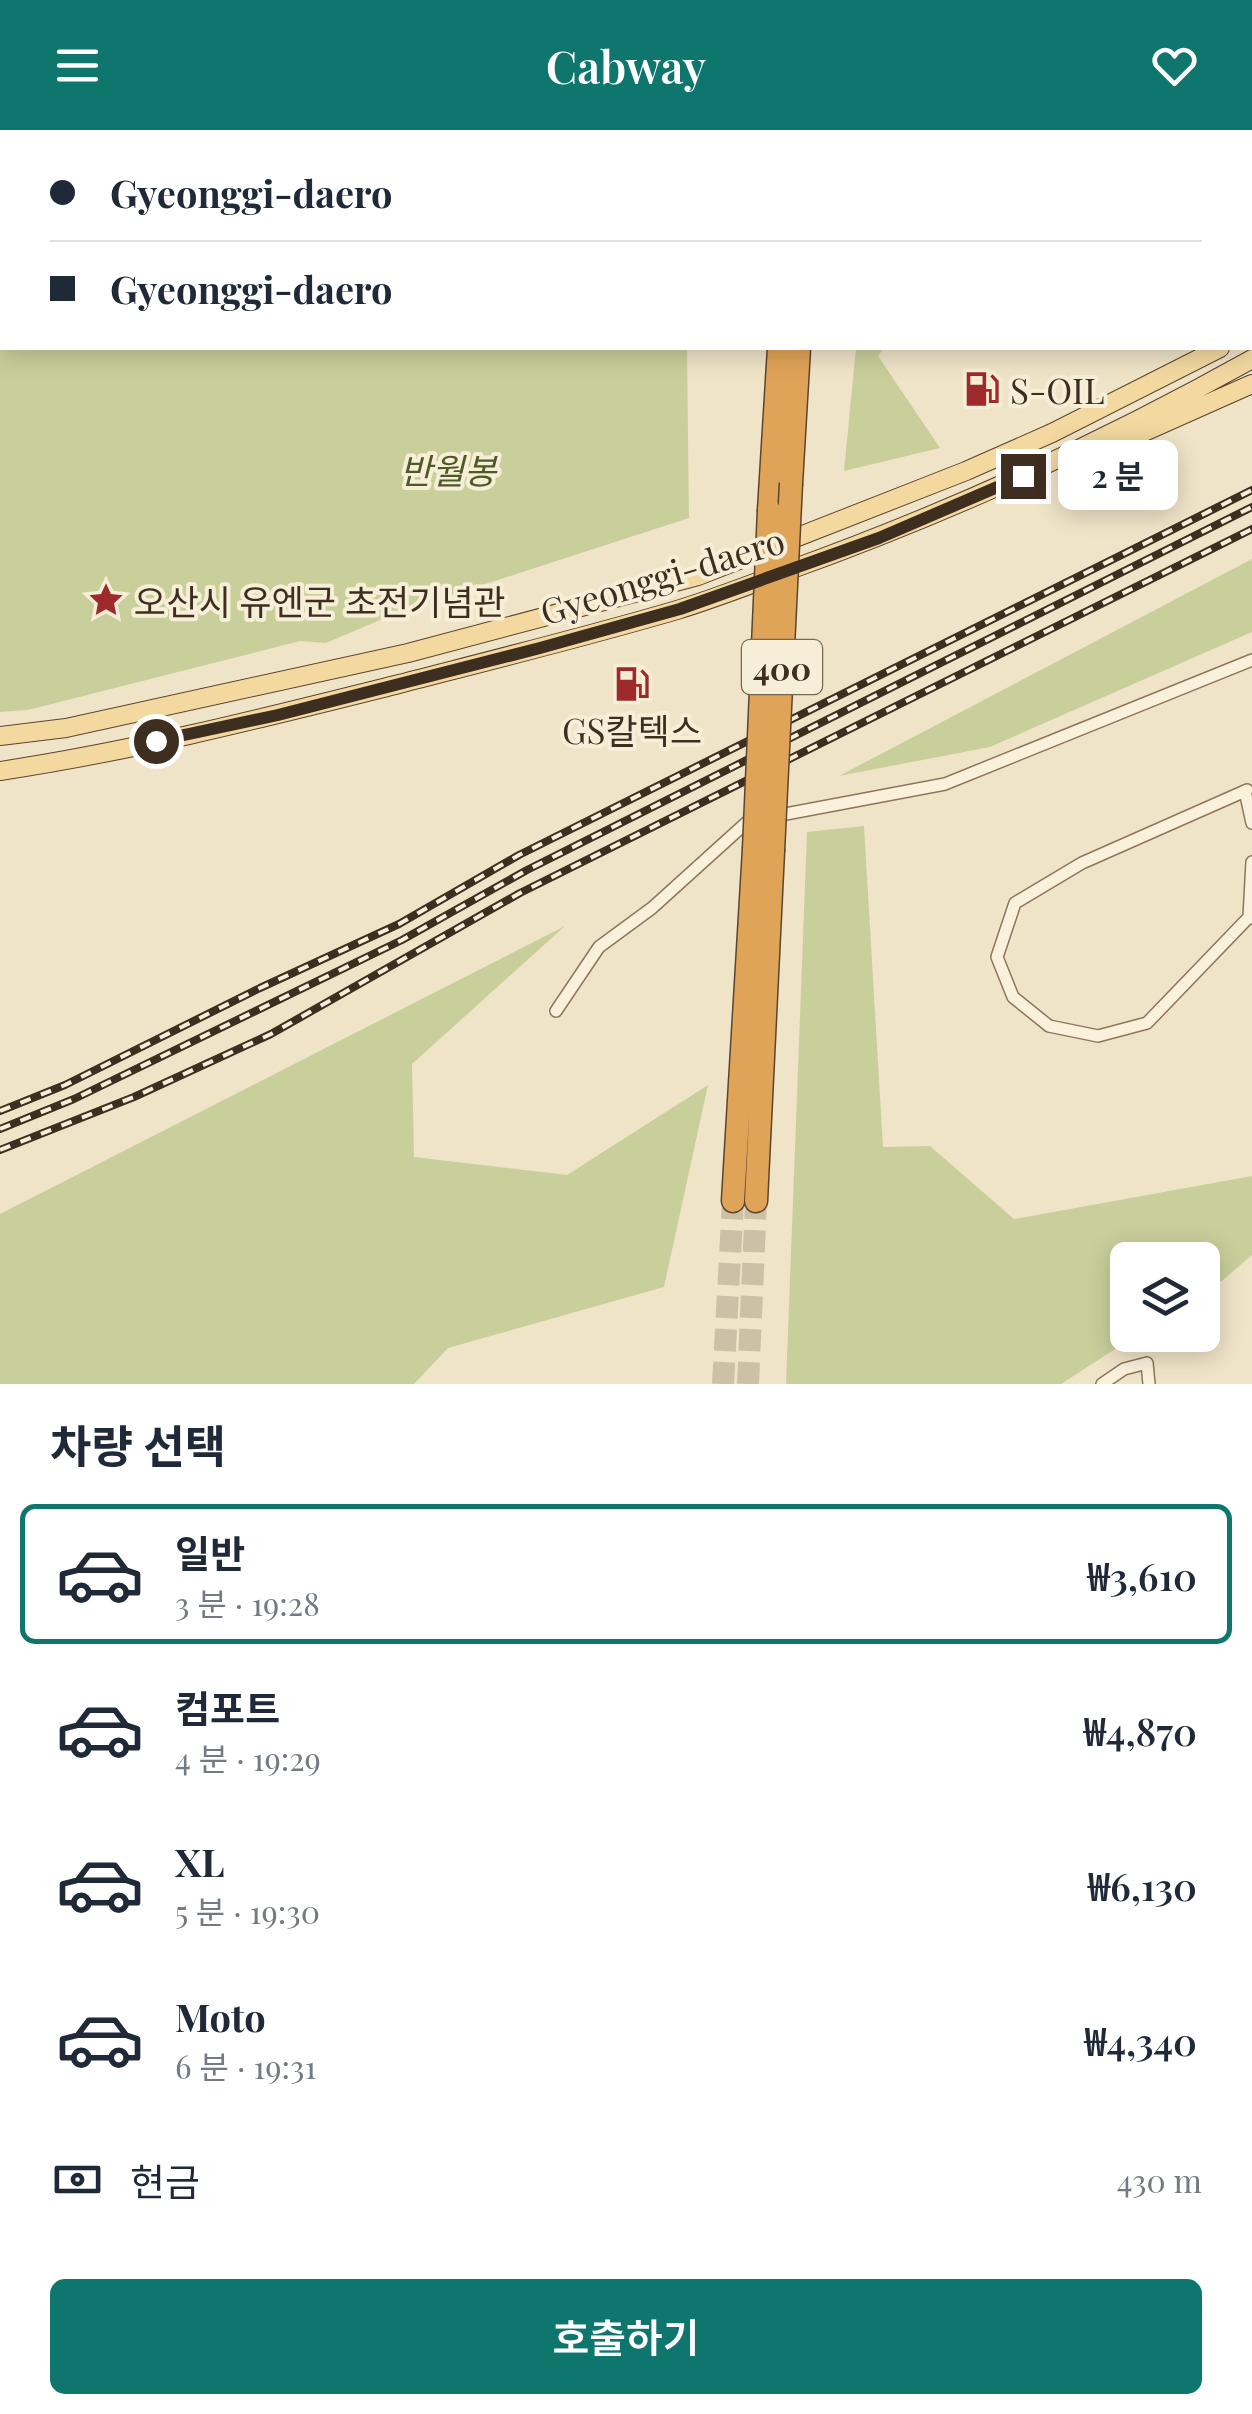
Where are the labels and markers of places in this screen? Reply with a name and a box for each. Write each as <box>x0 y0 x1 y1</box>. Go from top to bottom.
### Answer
place label: S-OIL <box>1010 366 1104 413</box>
fuel station icon: S-OIL <box>963 370 1001 408</box>
place label: 오산시 유엔군 초전기념관 <box>134 577 506 624</box>
place icon: 오산시 유엔군 초전기념관 <box>87 581 125 619</box>
fuel station icon: GS칼텍스 <box>613 665 651 703</box>
place label: GS칼텍스 <box>562 706 702 753</box>

